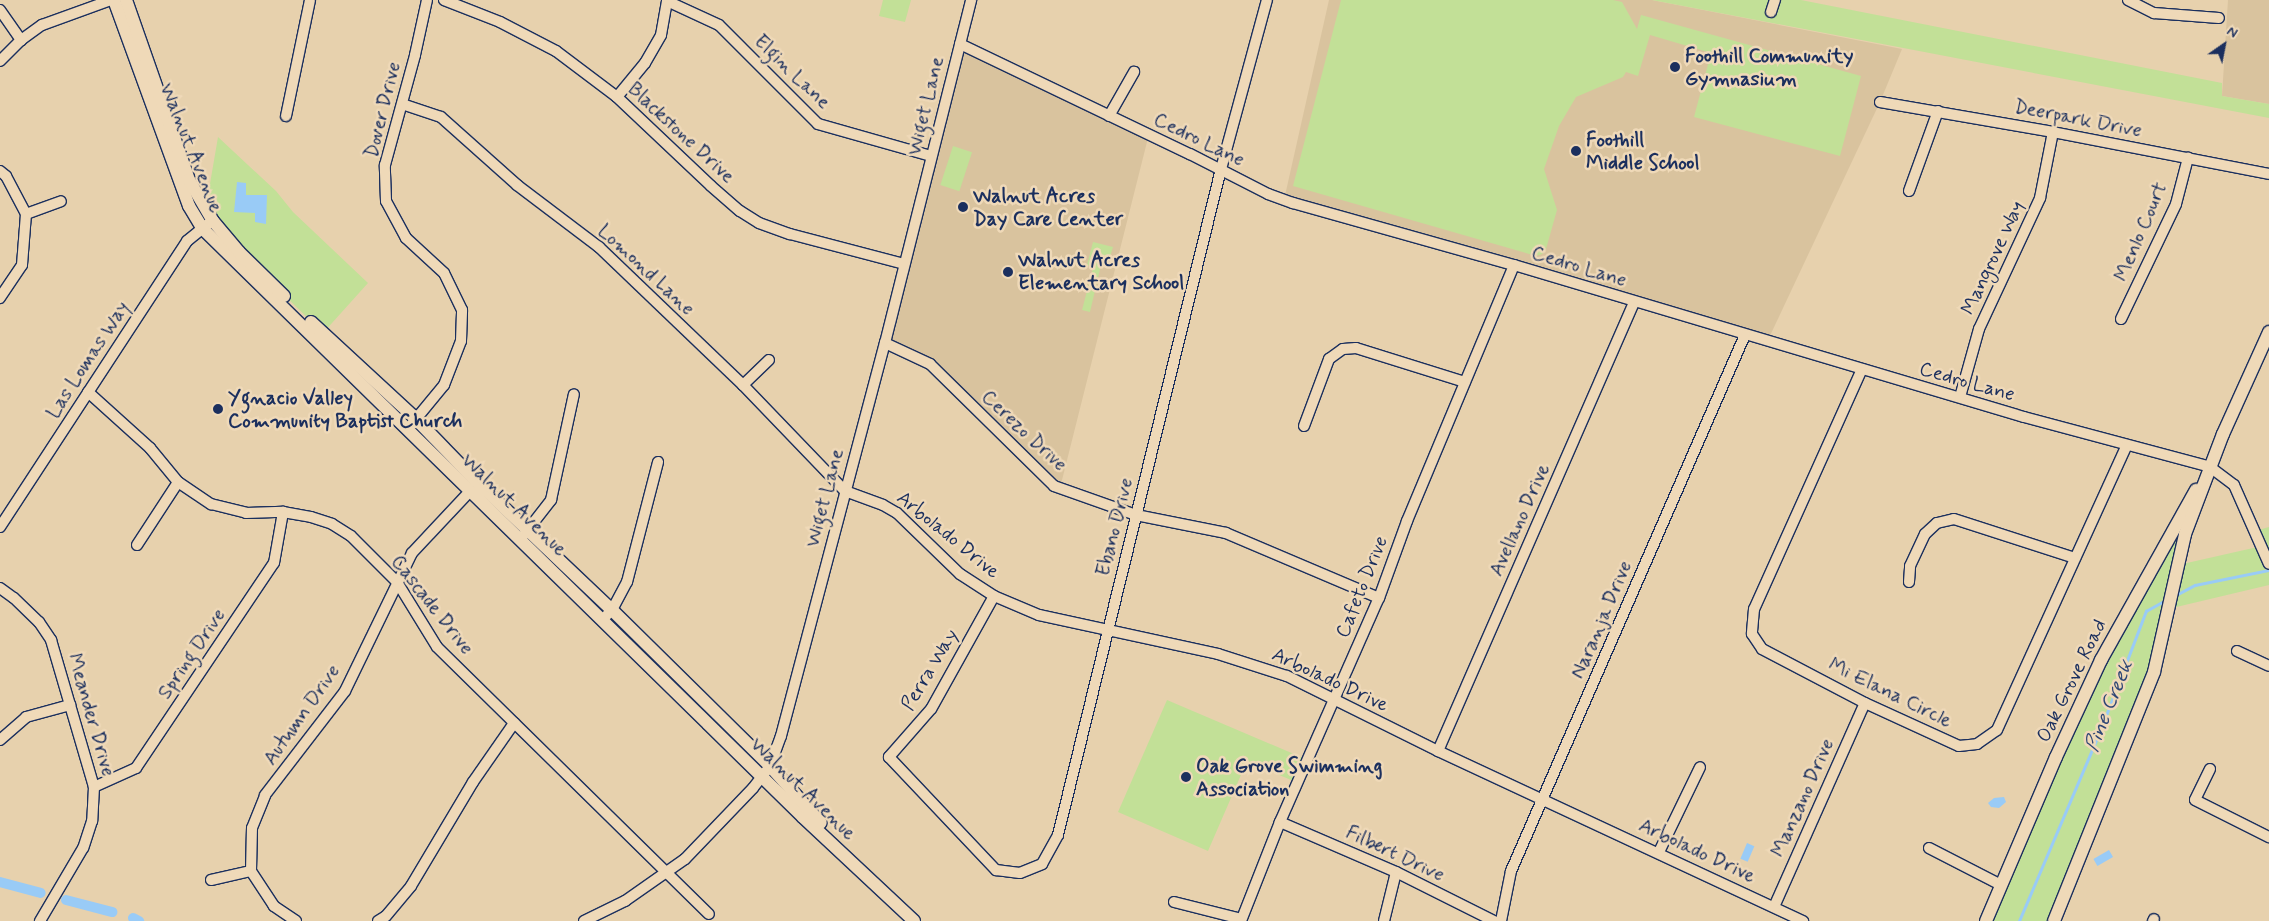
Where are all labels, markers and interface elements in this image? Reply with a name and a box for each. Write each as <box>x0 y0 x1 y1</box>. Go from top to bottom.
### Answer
north arrow <box>2199 20 2249 70</box>
text: N <box>2223 22 2241 43</box>
street label: Elgin Lane <box>750 31 834 113</box>
place label: Foothill Community Gymnasium <box>1685 44 1850 91</box>
street label: Wiget Lane <box>902 55 950 157</box>
street label: Dover Drive <box>360 60 406 160</box>
marker: Foothill Community Gymnasium <box>1669 61 1681 73</box>
street label: Blackstone Drive <box>623 78 739 188</box>
street label: Walnut Avenue <box>154 81 228 215</box>
street label: Deerpark Drive <box>2013 95 2143 143</box>
street label: Cedro Lane <box>1150 108 1248 172</box>
place label: Foothill Middle School <box>1586 128 1700 175</box>
marker: Foothill Middle School <box>1570 145 1582 157</box>
street label: Menlo Court <box>2110 179 2172 285</box>
place label: Walnut Acres Day Care Center <box>973 184 1122 231</box>
street label: Mangrove Way <box>1955 195 2031 321</box>
marker: Walnut Acres Day Care Center <box>957 201 969 213</box>
street label: Lomond Lane <box>593 220 699 320</box>
street label: Cedro Lane <box>1528 241 1630 293</box>
place label: Walnut Acres Elementary School <box>1018 248 1184 295</box>
marker: Walnut Acres Elementary School <box>1002 266 1014 278</box>
street label: Las Lomas Way <box>40 295 136 425</box>
street label: Cedro Lane <box>1916 357 2018 407</box>
street label: Cerezo Drive <box>976 385 1072 477</box>
place label: Ygnacio Valley Community Baptist Church <box>228 386 462 433</box>
marker: Ygnacio Valley Community Baptist Church <box>212 403 224 415</box>
street label: Wiget Lane <box>801 447 849 549</box>
street label: Walnut Avenue <box>457 449 571 561</box>
street label: Avellano Drive <box>1485 461 1555 579</box>
street label: Ebano Drive <box>1091 476 1139 578</box>
street label: Arbolado Drive <box>892 486 1004 584</box>
street label: Cafeto Drive <box>1331 533 1393 641</box>
street label: Cascade Drive <box>386 551 478 659</box>
street label: Naranja Drive <box>1567 558 1637 682</box>
street label: Spring Drive <box>153 605 231 703</box>
street label: Oak Grove Road <box>2032 616 2112 746</box>
street label: Perra Way <box>896 625 964 715</box>
street label: Arbolado Drive <box>1268 643 1392 717</box>
street label: Meander Drive <box>62 651 120 779</box>
street label: Mi Elana Circle <box>1826 653 1954 733</box>
water label: Pine Creek <box>2079 657 2139 755</box>
street label: Autumn Drive <box>259 661 345 769</box>
street label: Walnut Avenue <box>746 733 860 845</box>
street label: Manzano Drive <box>1766 736 1840 860</box>
place label: Oak Grove Swimming Association <box>1196 754 1380 801</box>
marker: Oak Grove Swimming Association <box>1180 771 1192 783</box>
street label: Arbolado Drive <box>1635 814 1759 888</box>
street label: Filbert Drive <box>1343 821 1447 887</box>

